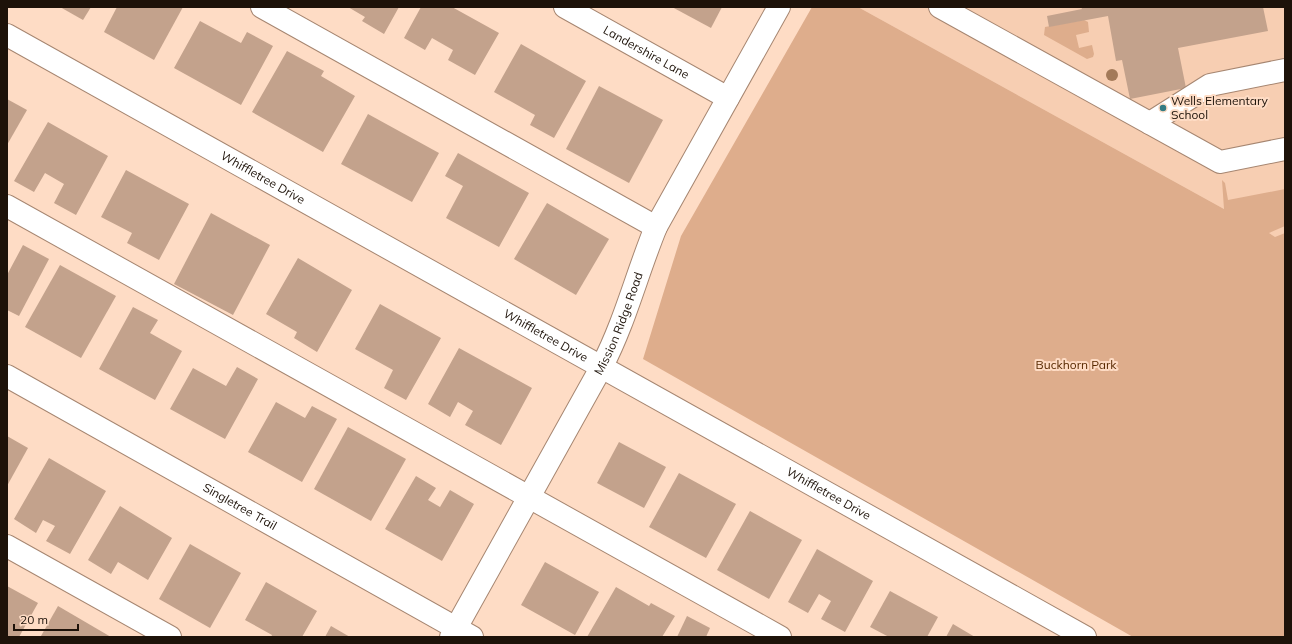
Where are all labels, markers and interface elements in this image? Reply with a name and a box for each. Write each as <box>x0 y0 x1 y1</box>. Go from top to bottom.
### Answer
street label: Landershire Lane <box>601 22 692 82</box>
place label: Wells Elementary School <box>1171 93 1269 122</box>
marker: Wells Elementary School <box>1158 103 1168 113</box>
street label: Whiffletree Drive <box>218 148 308 207</box>
street label: Mission Ridge Road <box>591 270 646 377</box>
street label: Whiffletree Drive <box>501 306 591 365</box>
park label: Buckhorn Park <box>1036 357 1117 372</box>
street label: Whiffletree Drive <box>784 464 874 523</box>
street label: Singletree Trail <box>201 480 280 533</box>
scale bar <box>14 606 78 632</box>
text: 20 m <box>20 612 48 627</box>

